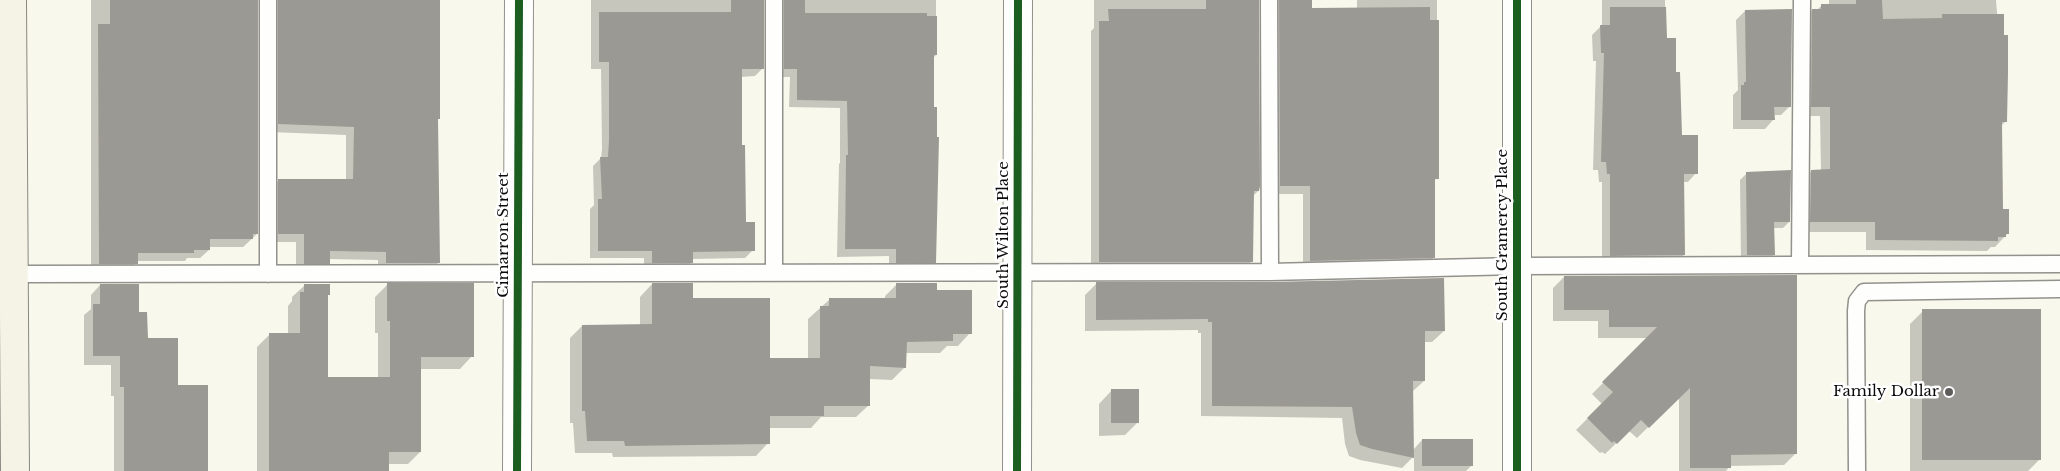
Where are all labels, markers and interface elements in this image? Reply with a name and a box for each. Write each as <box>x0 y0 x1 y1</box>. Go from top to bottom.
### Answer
street label: South Gramercy Place <box>1494 149 1512 321</box>
street label: South Wilton Place <box>995 161 1013 309</box>
street label: Cimarron Street <box>495 172 513 298</box>
place label: Family Dollar <box>1833 383 1939 401</box>
marker: Family Dollar <box>1943 386 1955 398</box>

